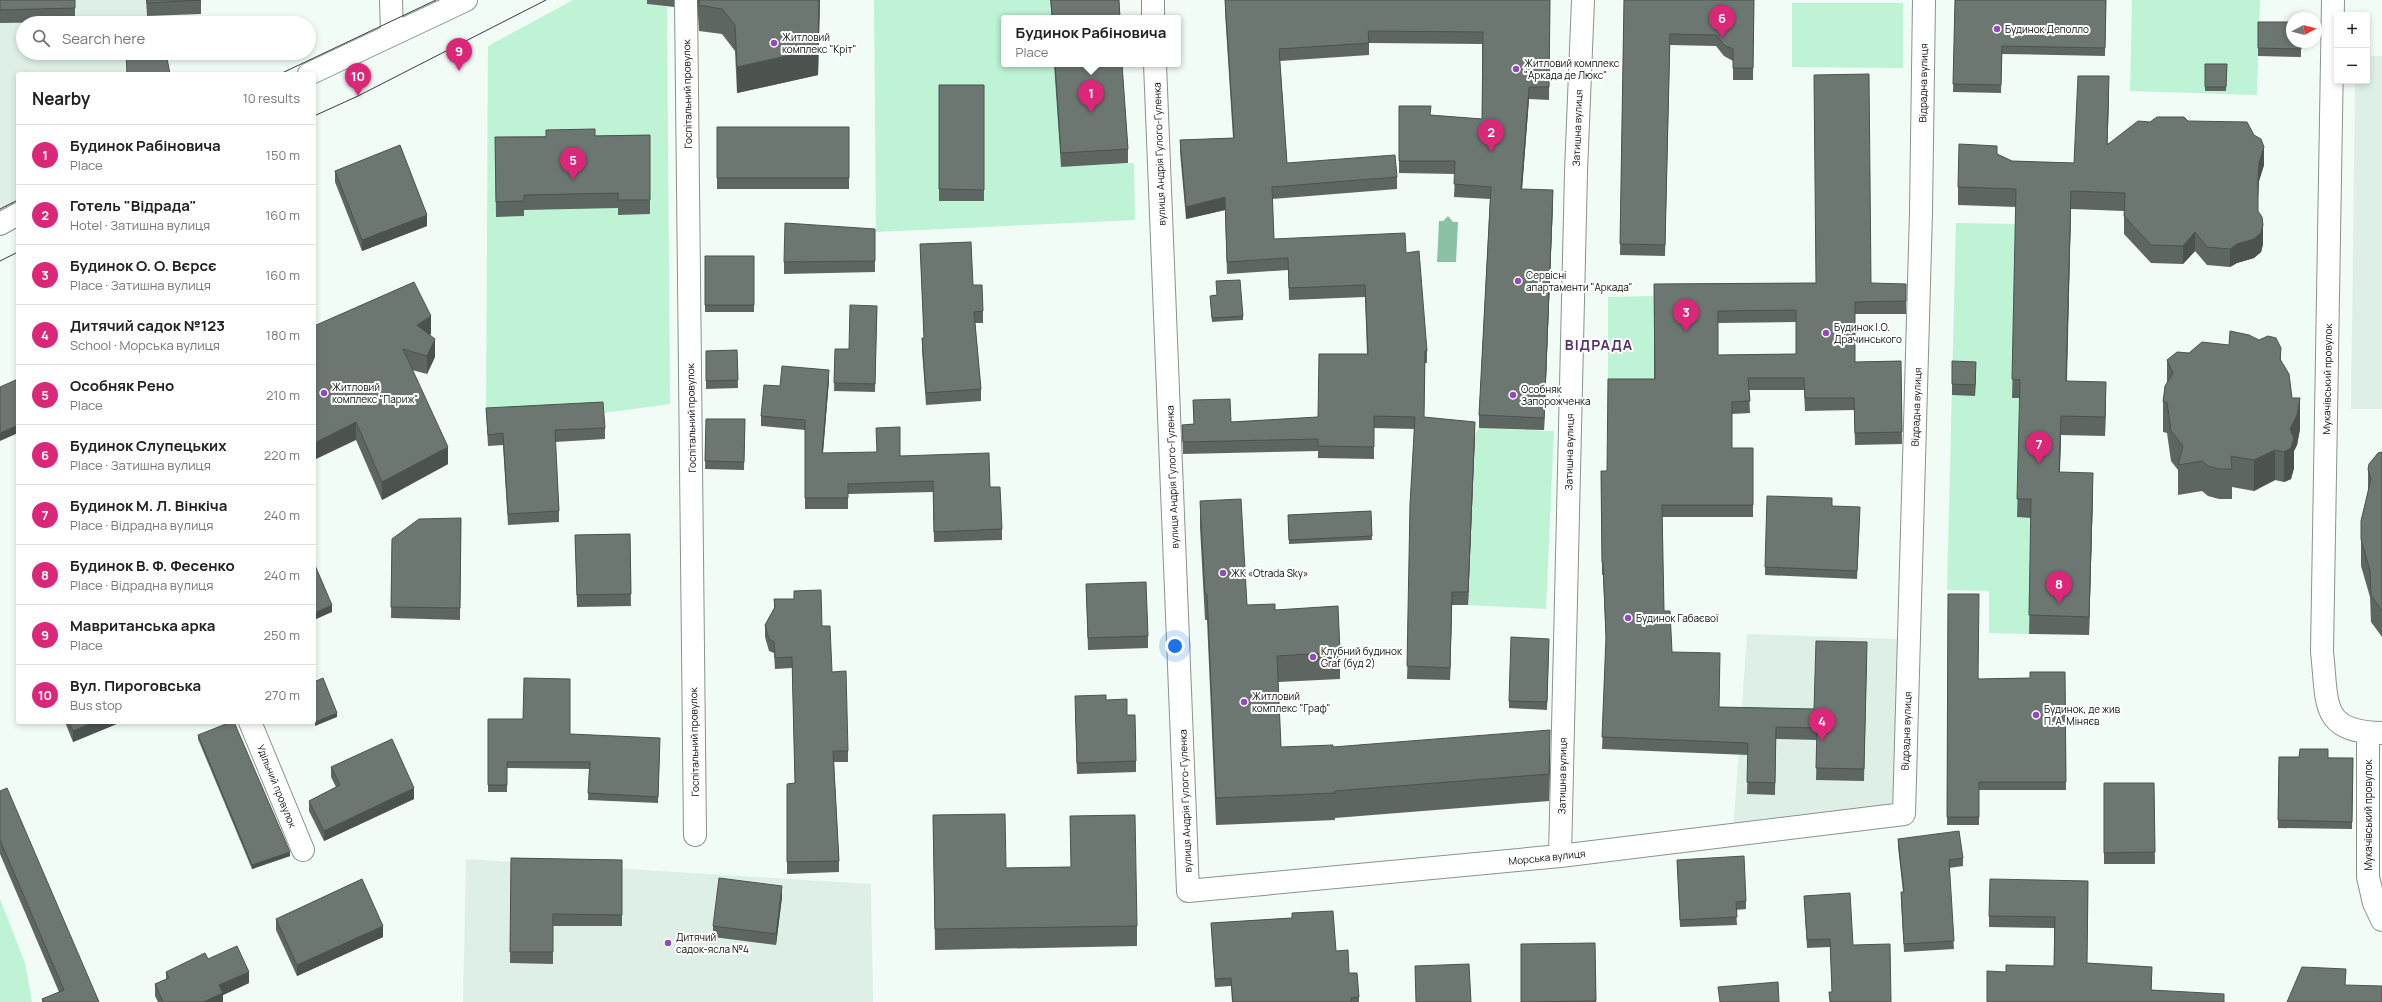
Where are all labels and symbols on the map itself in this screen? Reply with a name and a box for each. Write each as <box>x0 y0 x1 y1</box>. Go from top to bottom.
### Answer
pin: 6 <box>1709 5 1735 38</box>
north arrow <box>2286 12 2322 48</box>
place label: Будинок Деполло <box>2005 22 2089 36</box>
marker: Будинок Деполло <box>1992 24 2002 34</box>
place label: Житловий комплекс "Кріт" <box>782 30 856 56</box>
pin: 9 <box>446 38 472 71</box>
street label: Госпітальний провулок <box>679 38 695 149</box>
marker: Житловий комплекс "Кріт" <box>769 38 779 48</box>
street label: Відрадна вулиця <box>1915 43 1931 123</box>
place label: Житловий комплекс "Аркада де Люкс" <box>1524 56 1620 82</box>
pin: 10 <box>345 63 371 96</box>
marker: Житловий комплекс "Аркада де Люкс" <box>1511 64 1521 74</box>
pin: 1 <box>1078 80 1104 113</box>
street label: вулиця Андрія Гулого-Гуленка <box>1150 82 1168 226</box>
street label: Затишна вулиця <box>1569 89 1585 167</box>
pin: 2 <box>1478 119 1504 152</box>
pin: 5 <box>560 147 586 180</box>
place label: Сервісні апартаменти "Аркада" <box>1526 268 1633 294</box>
marker: Сервісні апартаменти "Аркада" <box>1513 276 1523 286</box>
pin: 3 <box>1673 299 1699 332</box>
place label: Будинок І.О. Драчинського <box>1834 320 1902 346</box>
street label: Мукачівський провулок <box>2319 322 2335 435</box>
marker: Будинок І.О. Драчинського <box>1821 328 1831 338</box>
district label: ВІДРАДА <box>1565 335 1633 354</box>
street label: Госпітальний провулок <box>683 362 699 473</box>
street label: Відрадна вулиця <box>1908 367 1924 447</box>
place label: Житловий комплекс "Париж" <box>332 380 418 406</box>
place label: Особняк Запорожченка <box>1521 382 1591 408</box>
marker: Житловий комплекс "Париж" <box>319 388 329 398</box>
marker: Особняк Запорожченка <box>1508 390 1518 400</box>
street label: вулиця Андрія Гулого-Гуленка <box>1163 405 1181 549</box>
street label: Затишна вулиця <box>1561 413 1577 491</box>
pin: 7 <box>2026 431 2052 464</box>
place label: ЖК «Otrada Sky» <box>1231 566 1308 580</box>
marker: ЖК «Otrada Sky» <box>1218 568 1228 578</box>
pin: 8 <box>2046 571 2072 604</box>
place label: Будинок Габаєвої <box>1636 611 1719 625</box>
marker: Будинок Габаєвої <box>1623 613 1633 623</box>
your location <box>1165 636 1185 656</box>
place label: Клубний будинок Graf (буд 2) <box>1321 644 1403 670</box>
marker: Клубний будинок Graf (буд 2) <box>1308 652 1318 662</box>
street label: Госпітальний провулок <box>686 686 702 797</box>
place label: Житловий комплекс "Граф" <box>1252 689 1330 715</box>
street label: Відрадна вулиця <box>1898 691 1914 771</box>
marker: Житловий комплекс "Граф" <box>1239 697 1249 707</box>
place label: Будинок, де жив П. А. Міняєв <box>2044 702 2121 728</box>
pin: 4 <box>1809 708 1835 741</box>
marker: Будинок, де жив П. А. Міняєв <box>2031 710 2041 720</box>
street label: вулиця Андрія Гулого-Гуленка <box>1176 729 1194 873</box>
street label: Затишна вулиця <box>1554 737 1570 815</box>
street label: Удільний провулок <box>254 742 300 831</box>
street label: Мукачівський провулок <box>2361 758 2375 871</box>
street label: Морська вулиця <box>1508 846 1586 868</box>
place label: Дитячий садок-ясла №4 <box>676 930 749 956</box>
marker: Дитячий садок-ясла №4 <box>663 938 673 948</box>

